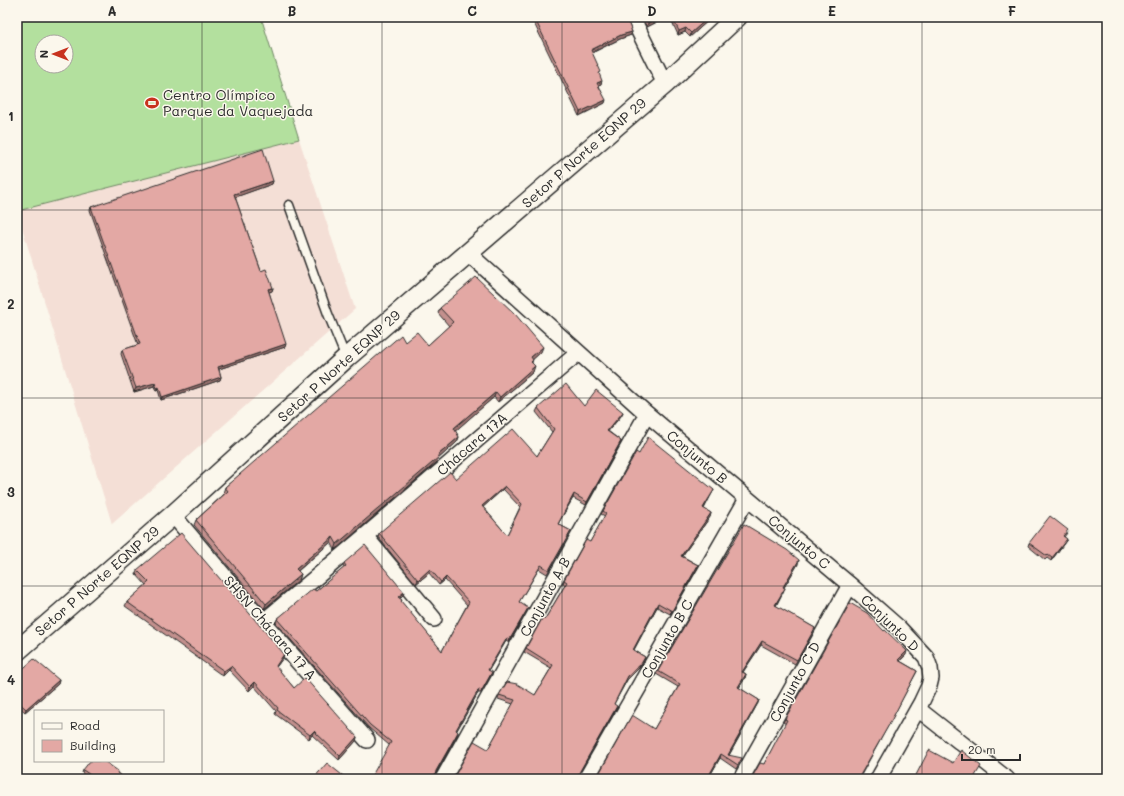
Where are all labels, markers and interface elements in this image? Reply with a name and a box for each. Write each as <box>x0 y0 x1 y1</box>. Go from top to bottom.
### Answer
text: A <box>107 2 117 19</box>
text: B <box>288 2 297 19</box>
text: C <box>467 2 477 19</box>
text: D <box>647 2 657 19</box>
text: E <box>828 2 836 19</box>
text: F <box>1008 2 1016 19</box>
north arrow <box>34 34 74 74</box>
text: N <box>36 50 51 58</box>
place label: Centro Olímpico Parque da Vaquejada <box>163 85 313 120</box>
street label: Setor P Norte EQNP 29 <box>517 93 650 212</box>
sports icon: Centro Olímpico Parque da Vaquejada <box>144 95 160 111</box>
text: 1 <box>8 107 14 124</box>
text: 2 <box>7 295 15 312</box>
street label: Setor P Norte EQNP 29 <box>273 305 404 426</box>
street label: Chácara 17A <box>432 408 511 480</box>
street label: Conjunto B <box>663 426 732 488</box>
text: 3 <box>7 483 15 500</box>
street label: Conjunto C <box>764 510 834 573</box>
street label: Setor P Norte EQNP 29 <box>30 521 163 640</box>
street label: Conjunto A B <box>515 554 574 640</box>
street label: SHSN Chácara 17 A <box>220 571 321 684</box>
street label: Conjunto D <box>857 590 924 655</box>
street label: Conjunto B C <box>636 596 697 682</box>
street label: Conjunto C D <box>765 638 824 725</box>
text: 4 <box>7 671 15 688</box>
legend <box>34 710 164 762</box>
text: Road <box>70 717 100 733</box>
scale bar <box>962 736 1020 762</box>
text: Building <box>70 737 116 753</box>
text: 20 m <box>968 741 996 757</box>

